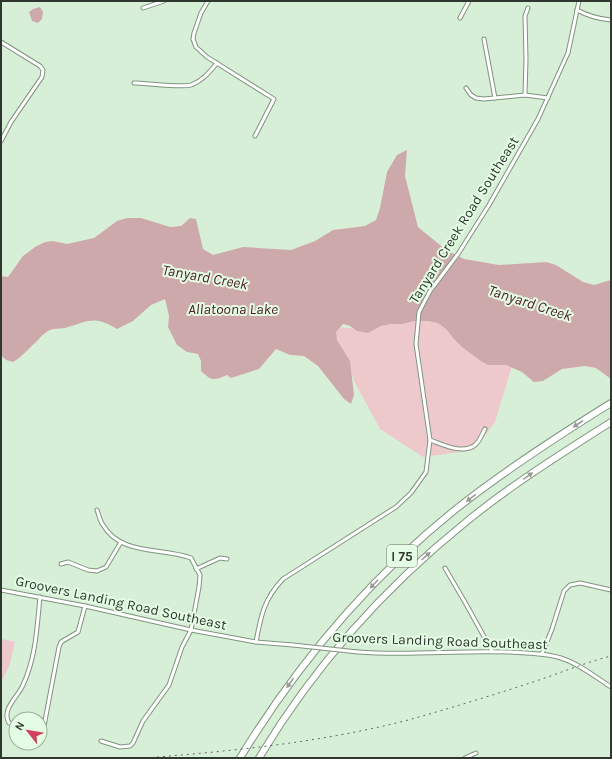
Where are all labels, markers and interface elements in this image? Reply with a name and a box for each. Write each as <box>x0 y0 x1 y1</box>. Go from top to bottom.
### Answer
street label: Tanyard Creek Road Southeast <box>406 133 522 307</box>
water label: Tanyard Creek <box>161 261 250 293</box>
water label: Tanyard Creek <box>486 281 574 325</box>
water label: Allatoona Lake <box>188 300 278 318</box>
one-way arrow <box>572 421 584 428</box>
one-way arrow <box>523 472 533 480</box>
one-way arrow <box>465 493 476 502</box>
road number: I 75 <box>387 545 417 567</box>
one-way arrow <box>421 551 431 561</box>
street label: Groovers Landing Road Southeast <box>14 572 228 634</box>
one-way arrow <box>369 579 379 589</box>
street label: Groovers Landing Road Southeast <box>332 629 548 653</box>
one-way arrow <box>286 678 294 688</box>
north arrow <box>8 711 48 751</box>
text: N <box>12 719 27 733</box>

